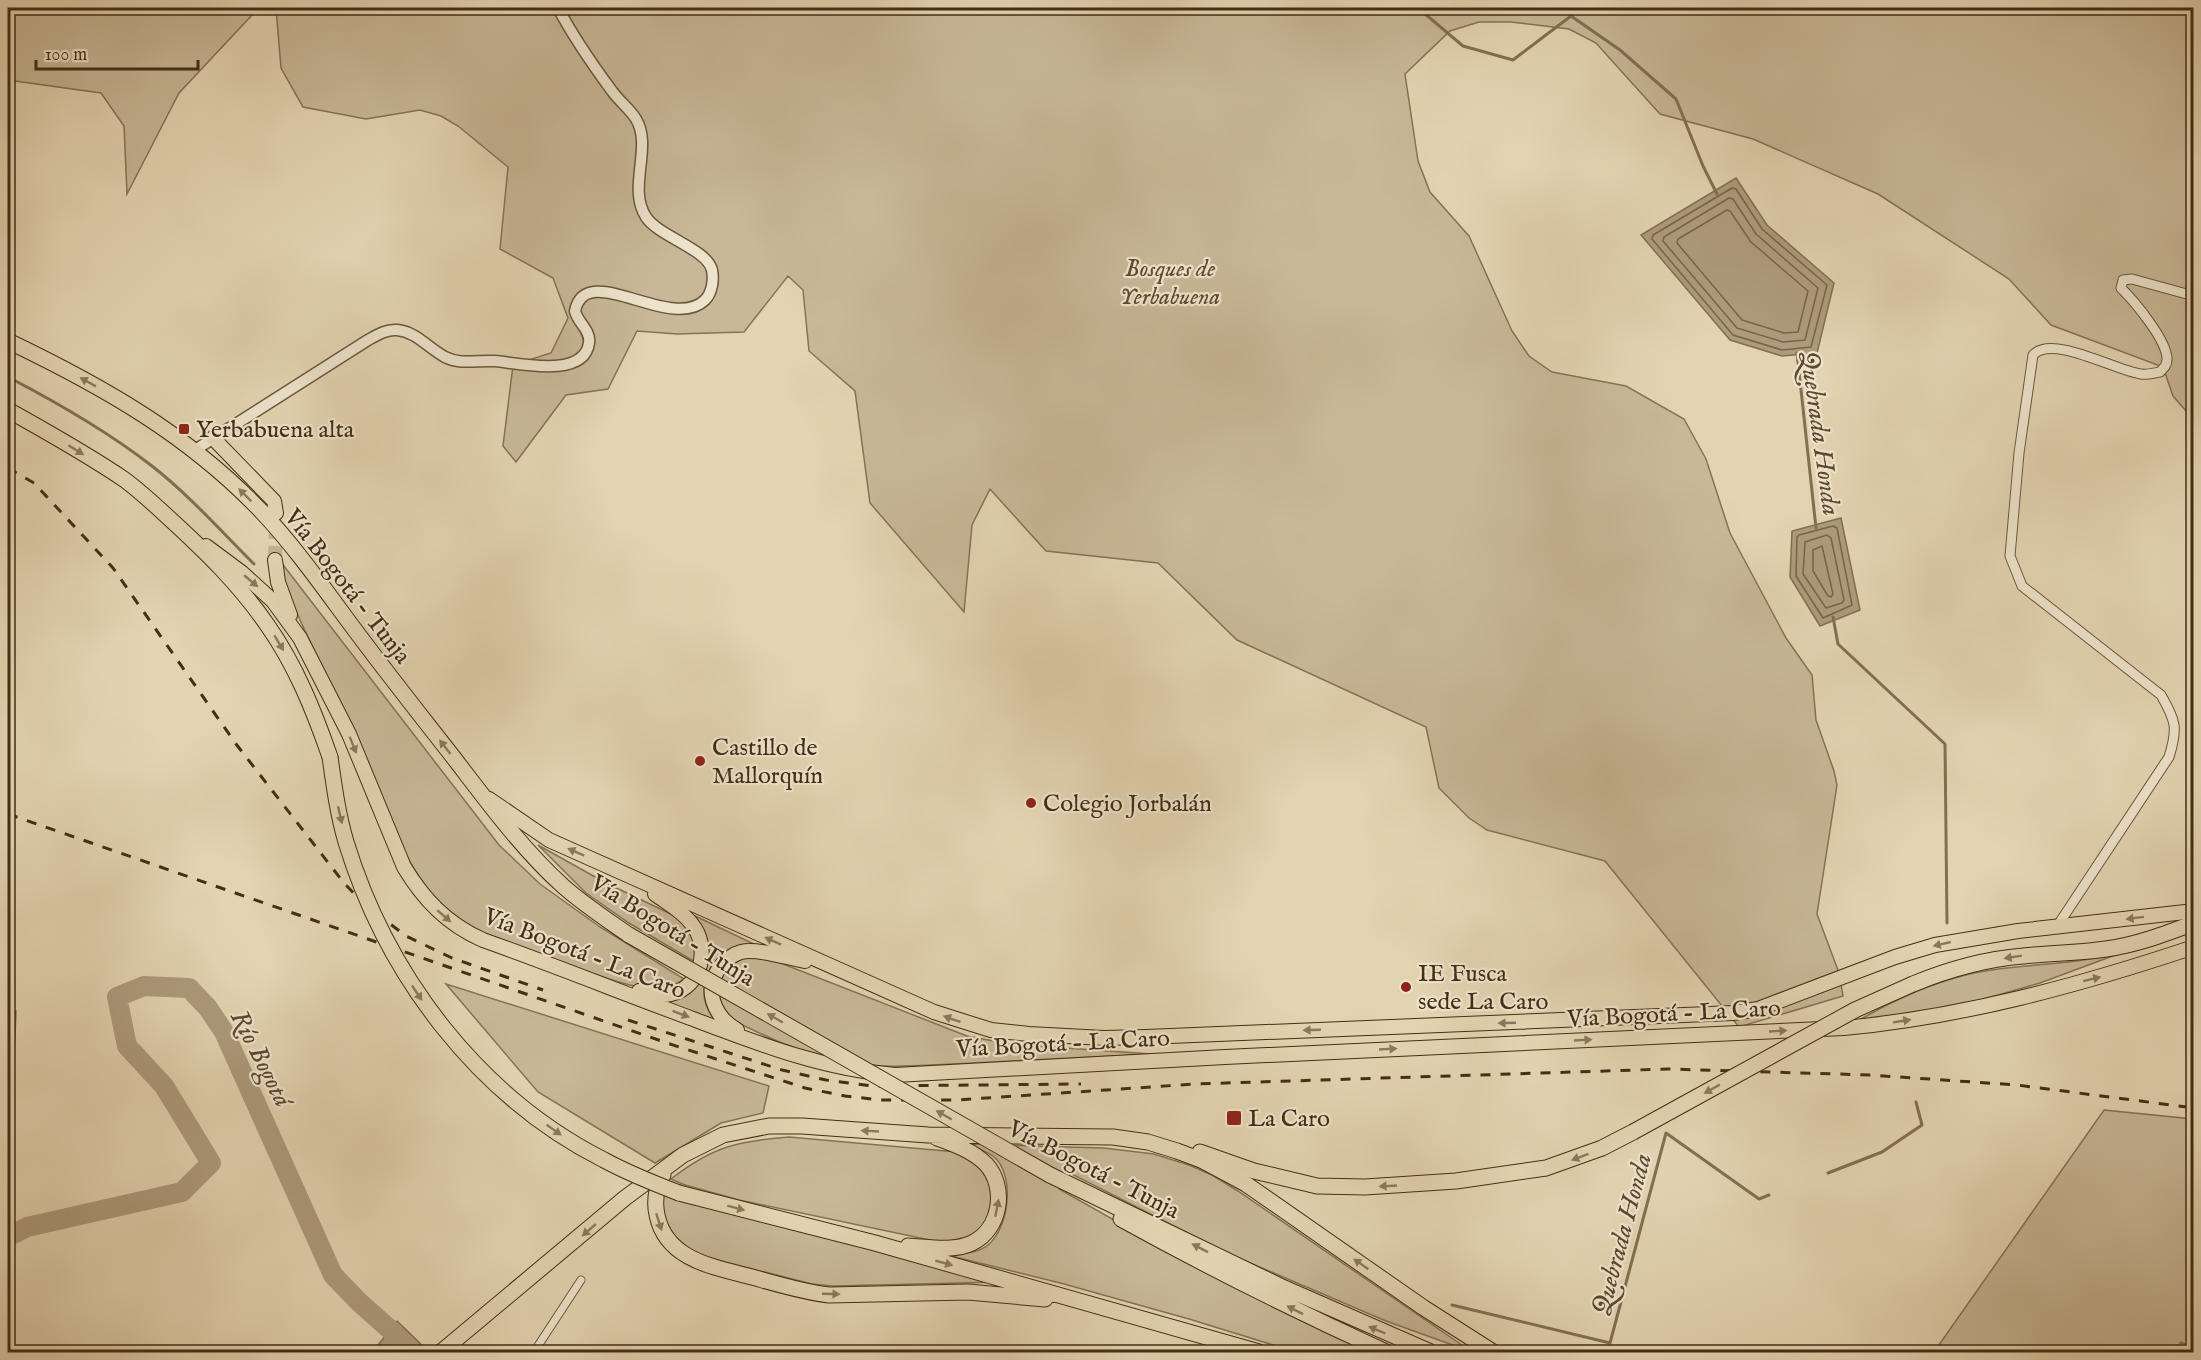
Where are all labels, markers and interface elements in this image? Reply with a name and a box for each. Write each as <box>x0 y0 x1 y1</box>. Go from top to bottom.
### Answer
scale bar <box>36 33 198 71</box>
text: 100 m <box>45 44 87 67</box>
park label: Bosques de Yerbabuena <box>1120 254 1220 313</box>
water label: Quebrada Honda <box>1792 349 1847 518</box>
one-way arrow <box>79 377 96 387</box>
place label: Yerbabuena alta <box>196 415 355 446</box>
marker: Yerbabuena alta <box>177 422 191 436</box>
one-way arrow <box>68 444 84 455</box>
one-way arrow <box>239 489 253 503</box>
street label: Vía Bogotá - Tunja <box>276 502 417 671</box>
one-way arrow <box>243 575 259 588</box>
one-way arrow <box>273 635 284 651</box>
place label: Castillo de Mallorquín <box>712 733 823 792</box>
one-way arrow <box>349 736 358 754</box>
one-way arrow <box>439 739 451 754</box>
marker: Castillo de Mallorquín <box>693 754 707 768</box>
place label: Colegio Jorbalán <box>1043 789 1212 820</box>
marker: Colegio Jorbalán <box>1024 796 1038 810</box>
one-way arrow <box>335 806 345 824</box>
one-way arrow <box>568 847 585 856</box>
street label: Vía Bogotá - Tunja <box>583 868 761 995</box>
street label: Vía Bogotá - La Caro <box>478 901 690 1007</box>
one-way arrow <box>436 909 451 922</box>
one-way arrow <box>2126 913 2145 923</box>
one-way arrow <box>764 935 782 945</box>
one-way arrow <box>1933 939 1952 949</box>
one-way arrow <box>2004 953 2023 962</box>
place label: IE Fusca sede La Caro <box>1418 959 1549 1018</box>
one-way arrow <box>2083 973 2102 983</box>
marker: IE Fusca sede La Caro <box>1399 980 1413 994</box>
one-way arrow <box>411 984 423 1000</box>
street label: Vía Bogotá - La Caro <box>1565 993 1782 1036</box>
water label: Río Bogotá <box>221 1005 300 1115</box>
one-way arrow <box>672 1010 690 1020</box>
one-way arrow <box>766 1013 783 1023</box>
one-way arrow <box>943 1013 961 1023</box>
one-way arrow <box>1893 1017 1912 1026</box>
one-way arrow <box>1498 1018 1517 1027</box>
street label: Vía Bogotá - La Caro <box>954 1023 1171 1066</box>
one-way arrow <box>1303 1026 1322 1035</box>
one-way arrow <box>1768 1027 1787 1036</box>
one-way arrow <box>1573 1036 1592 1045</box>
one-way arrow <box>1379 1045 1398 1054</box>
one-way arrow <box>1703 1084 1720 1094</box>
place label: La Caro <box>1248 1104 1330 1135</box>
marker: La Caro <box>1225 1109 1243 1127</box>
one-way arrow <box>936 1110 953 1120</box>
street label: Vía Bogotá - Tunja <box>1001 1113 1185 1227</box>
one-way arrow <box>546 1124 562 1135</box>
one-way arrow <box>861 1127 880 1136</box>
water label: Quebrada Honda <box>1585 1150 1660 1319</box>
one-way arrow <box>1571 1152 1589 1162</box>
one-way arrow <box>1379 1181 1398 1190</box>
one-way arrow <box>993 1198 1002 1217</box>
one-way arrow <box>726 1203 745 1213</box>
one-way arrow <box>655 1213 665 1231</box>
one-way arrow <box>582 1223 597 1236</box>
one-way arrow <box>1191 1243 1208 1253</box>
one-way arrow <box>936 1259 954 1268</box>
one-way arrow <box>1353 1259 1369 1270</box>
one-way arrow <box>821 1290 840 1299</box>
one-way arrow <box>1286 1305 1303 1315</box>
one-way arrow <box>1367 1325 1385 1335</box>

